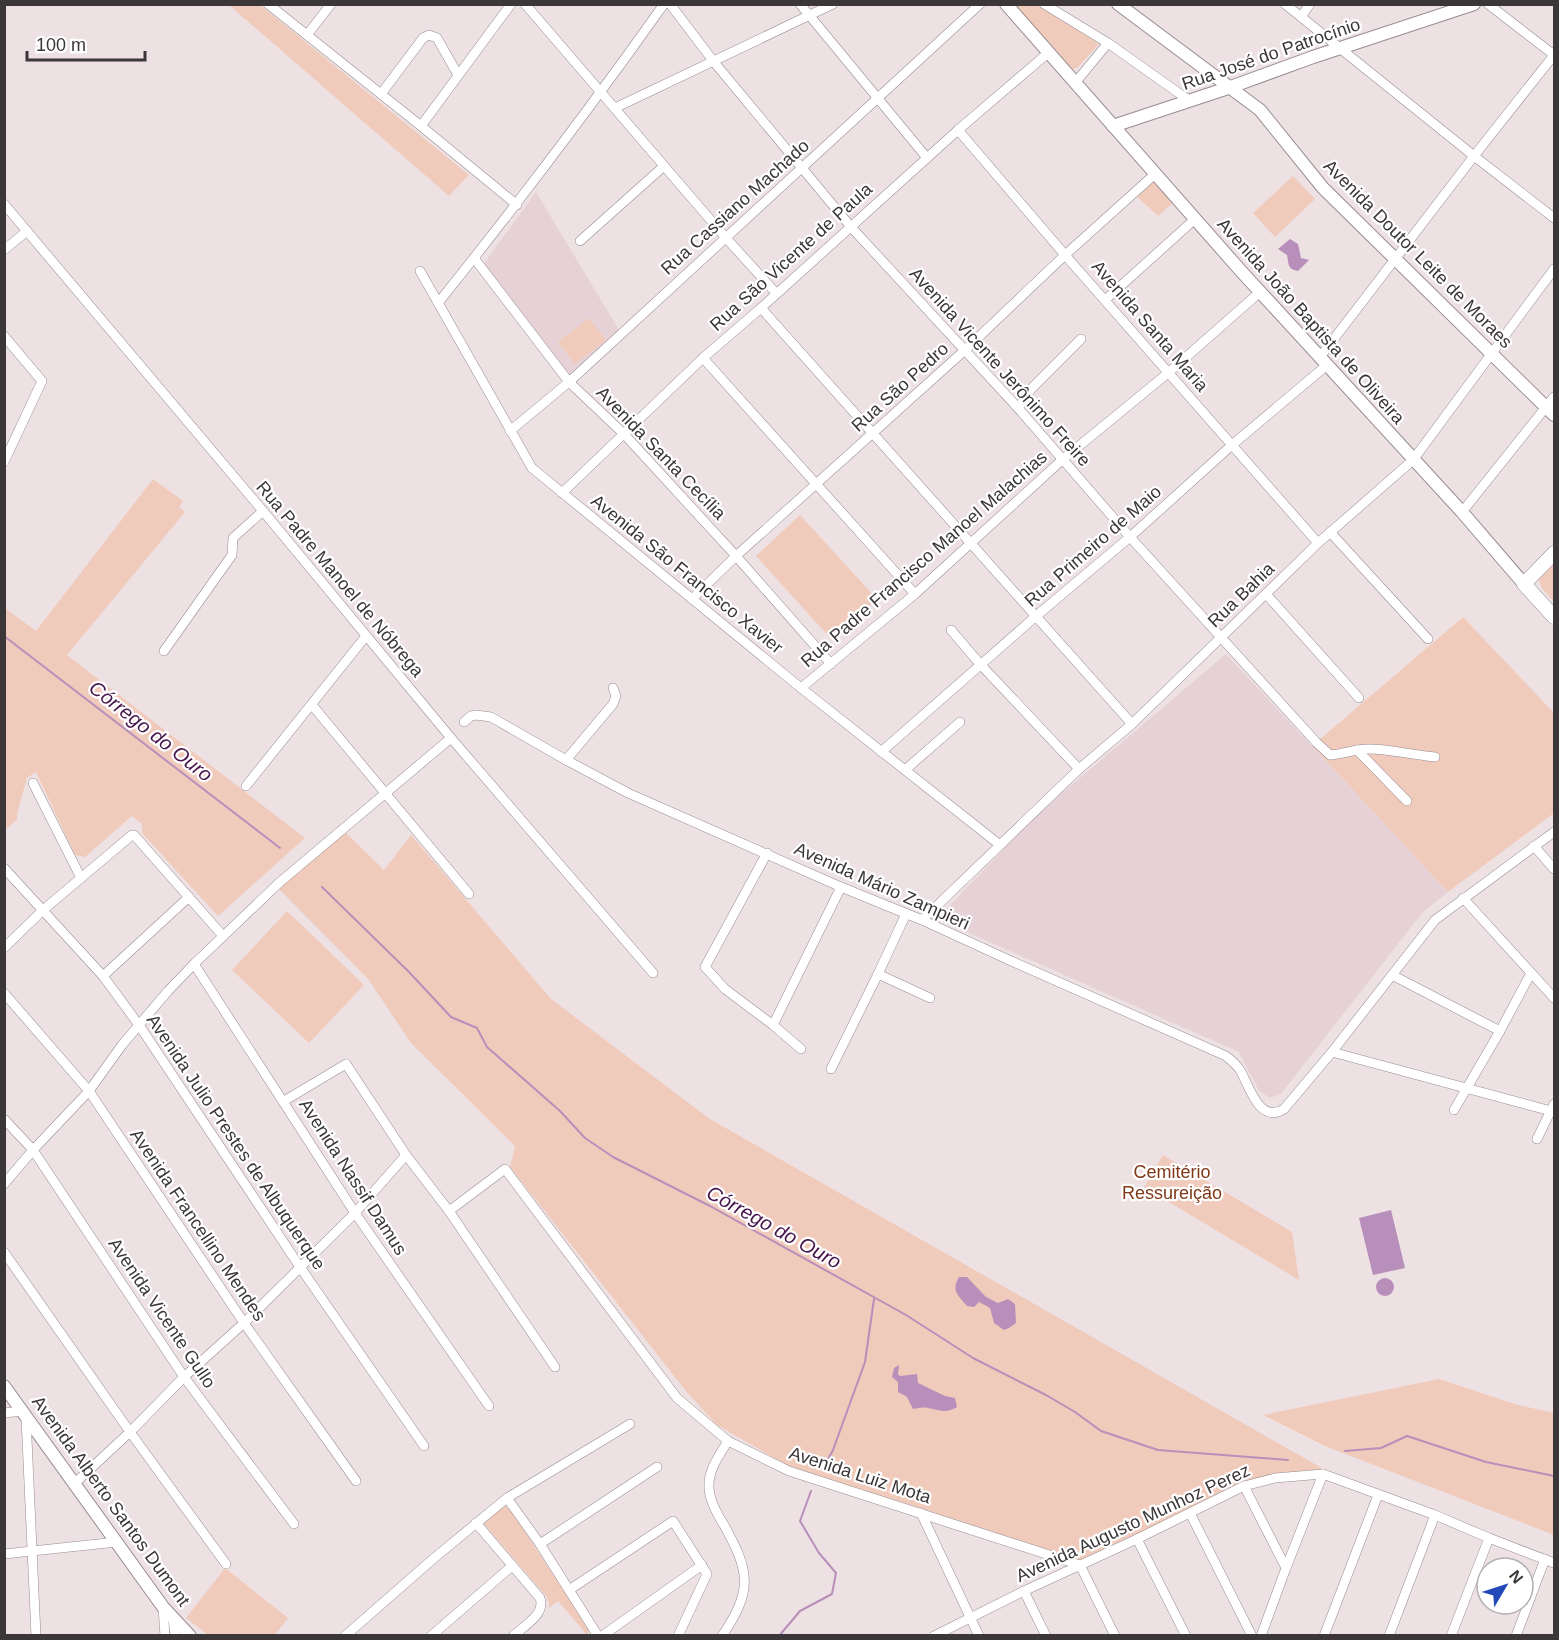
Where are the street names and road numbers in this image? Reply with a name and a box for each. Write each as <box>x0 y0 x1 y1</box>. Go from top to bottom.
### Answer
street label: Rua José do Patrocínio <box>1179 14 1363 94</box>
street label: Rua Cassiano Machado <box>657 135 813 279</box>
street label: Avenida Doutor Leite de Moraes <box>1320 156 1516 352</box>
street label: Rua São Vicente de Paula <box>706 178 877 335</box>
street label: Avenida João Baptista de Oliveira <box>1213 214 1409 429</box>
street label: Avenida Santa Maria <box>1088 257 1213 396</box>
street label: Avenida Vicente Jerônimo Freire <box>905 264 1095 470</box>
street label: Rua São Pedro <box>848 338 952 436</box>
street label: Avenida Santa Cecília <box>592 382 730 524</box>
street label: Rua Padre Francisco Manoel Malachias <box>797 447 1051 671</box>
street label: Rua Padre Manoel de Nóbrega <box>252 477 428 682</box>
street label: Rua Primeiro de Maio <box>1021 481 1165 611</box>
street label: Avenida São Francisco Xavier <box>587 490 787 658</box>
street label: Rua Bahia <box>1204 558 1279 631</box>
street label: Avenida Mário Zampieri <box>791 838 973 934</box>
street label: Avenida Julio Prestes de Albuquerque <box>143 1010 329 1274</box>
street label: Avenida Nassif Damus <box>295 1095 411 1259</box>
street label: Avenida Francellino Mendes <box>126 1125 270 1325</box>
street label: Avenida Vicente Gullo <box>104 1234 220 1392</box>
street label: Avenida Alberto Santos Dumont <box>28 1392 194 1610</box>
street label: Avenida Luiz Mota <box>787 1443 934 1508</box>
street label: Avenida Augusto Munhoz Perez <box>1013 1460 1253 1586</box>

